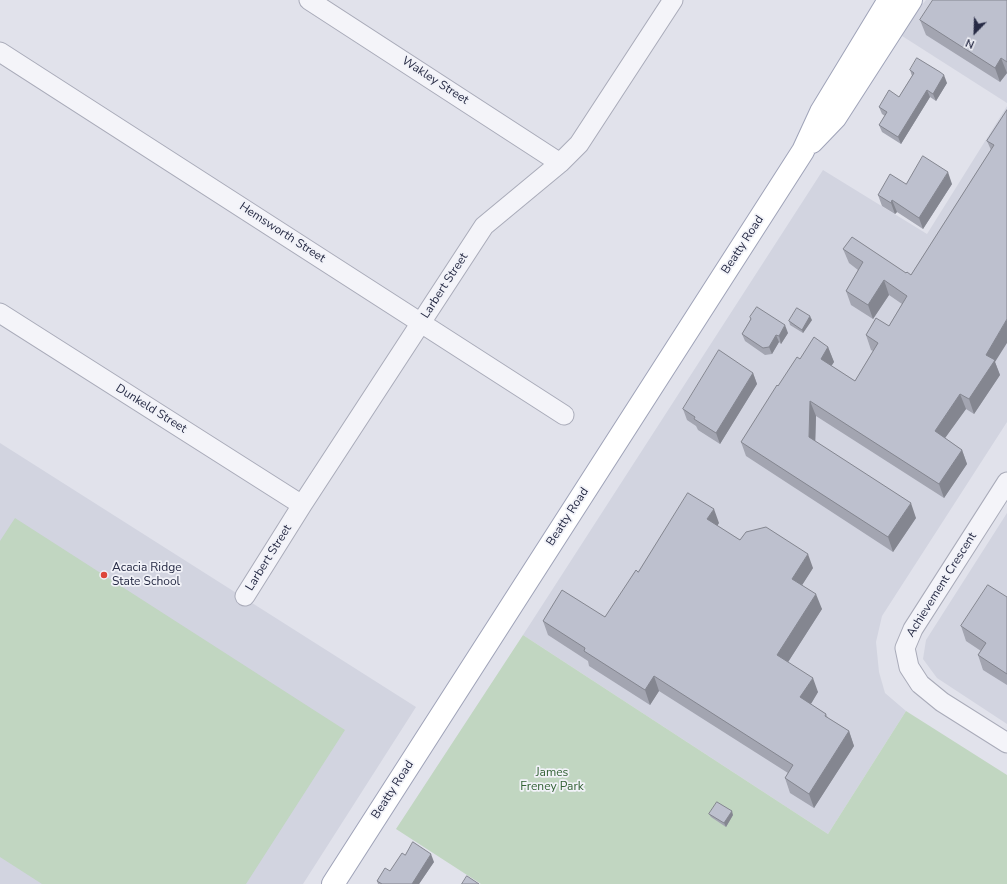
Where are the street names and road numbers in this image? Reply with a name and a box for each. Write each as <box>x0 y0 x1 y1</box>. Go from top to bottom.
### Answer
street label: Wakley Street <box>399 54 471 108</box>
street label: Hemsworth Street <box>236 200 328 266</box>
street label: Beatty Road <box>719 213 767 277</box>
street label: Larbert Street <box>418 251 472 321</box>
street label: Dunkeld Street <box>113 381 189 437</box>
street label: Beatty Road <box>544 485 592 549</box>
street label: Larbert Street <box>243 522 295 594</box>
street label: Achievement Crescent <box>904 530 980 640</box>
street label: Beatty Road <box>369 758 417 822</box>

